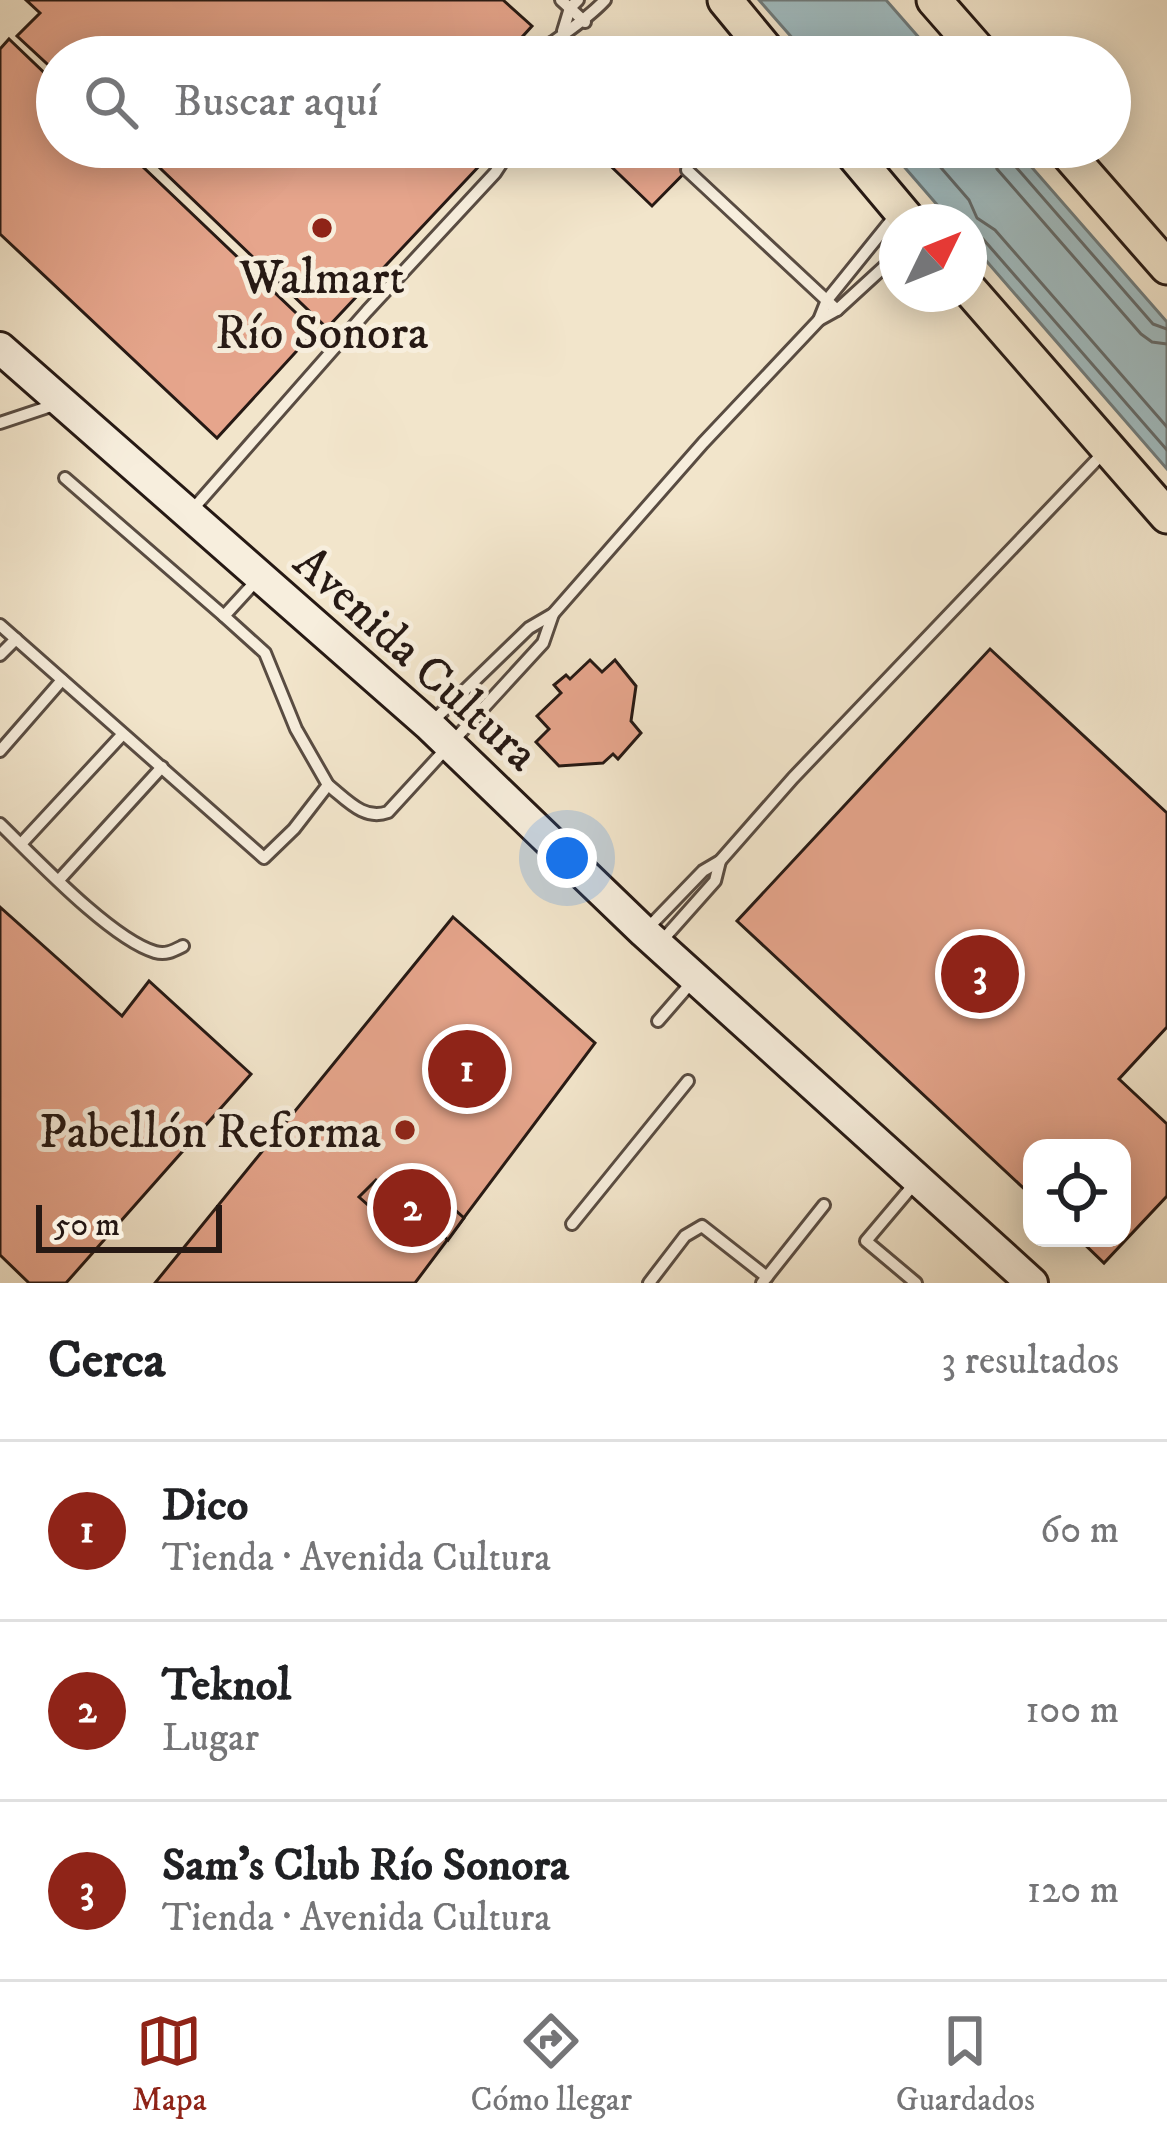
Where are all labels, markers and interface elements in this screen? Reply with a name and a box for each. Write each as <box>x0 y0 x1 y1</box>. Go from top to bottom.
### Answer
search box <box>36 36 1131 168</box>
icon: search <box>78 69 144 135</box>
text: Buscar aquí <box>174 74 379 130</box>
north arrow <box>879 204 987 312</box>
marker: Walmart Río Sonora <box>309 215 335 241</box>
place label: Walmart Río Sonora <box>216 249 429 364</box>
street label: Avenida Cultura <box>280 534 550 785</box>
your location <box>537 828 597 888</box>
pin: 3 <box>941 929 1019 1019</box>
pin: 1 <box>428 1024 506 1114</box>
place label: Pabellón Reforma <box>39 1103 382 1163</box>
marker: Pabellón Reforma <box>392 1117 418 1143</box>
map controls <box>1023 1139 1131 1247</box>
button: locate <box>1023 1139 1131 1247</box>
pin: 2 <box>373 1163 451 1253</box>
scale bar <box>36 1199 222 1252</box>
text: 50 m <box>54 1205 120 1246</box>
text: Cerca <box>48 1329 165 1393</box>
text: 3 resultados <box>942 1337 1119 1386</box>
text: Dico <box>162 1478 248 1534</box>
text: 1 <box>80 1506 94 1555</box>
text: 60 m <box>1040 1506 1119 1555</box>
text: Tienda · Avenida Cultura <box>162 1534 551 1583</box>
text: Teknol <box>162 1658 291 1714</box>
text: 2 <box>77 1686 97 1735</box>
text: 100 m <box>1025 1686 1119 1735</box>
text: Lugar <box>162 1714 259 1763</box>
text: Sam's Club Río Sonora <box>162 1838 569 1894</box>
text: 3 <box>80 1866 94 1915</box>
text: 120 m <box>1027 1866 1119 1915</box>
text: Tienda · Avenida Cultura <box>162 1894 551 1943</box>
tab: Mapa <box>132 2008 207 2121</box>
tab: Cómo llegar <box>470 2008 632 2121</box>
tab: Guardados <box>896 2008 1035 2121</box>

